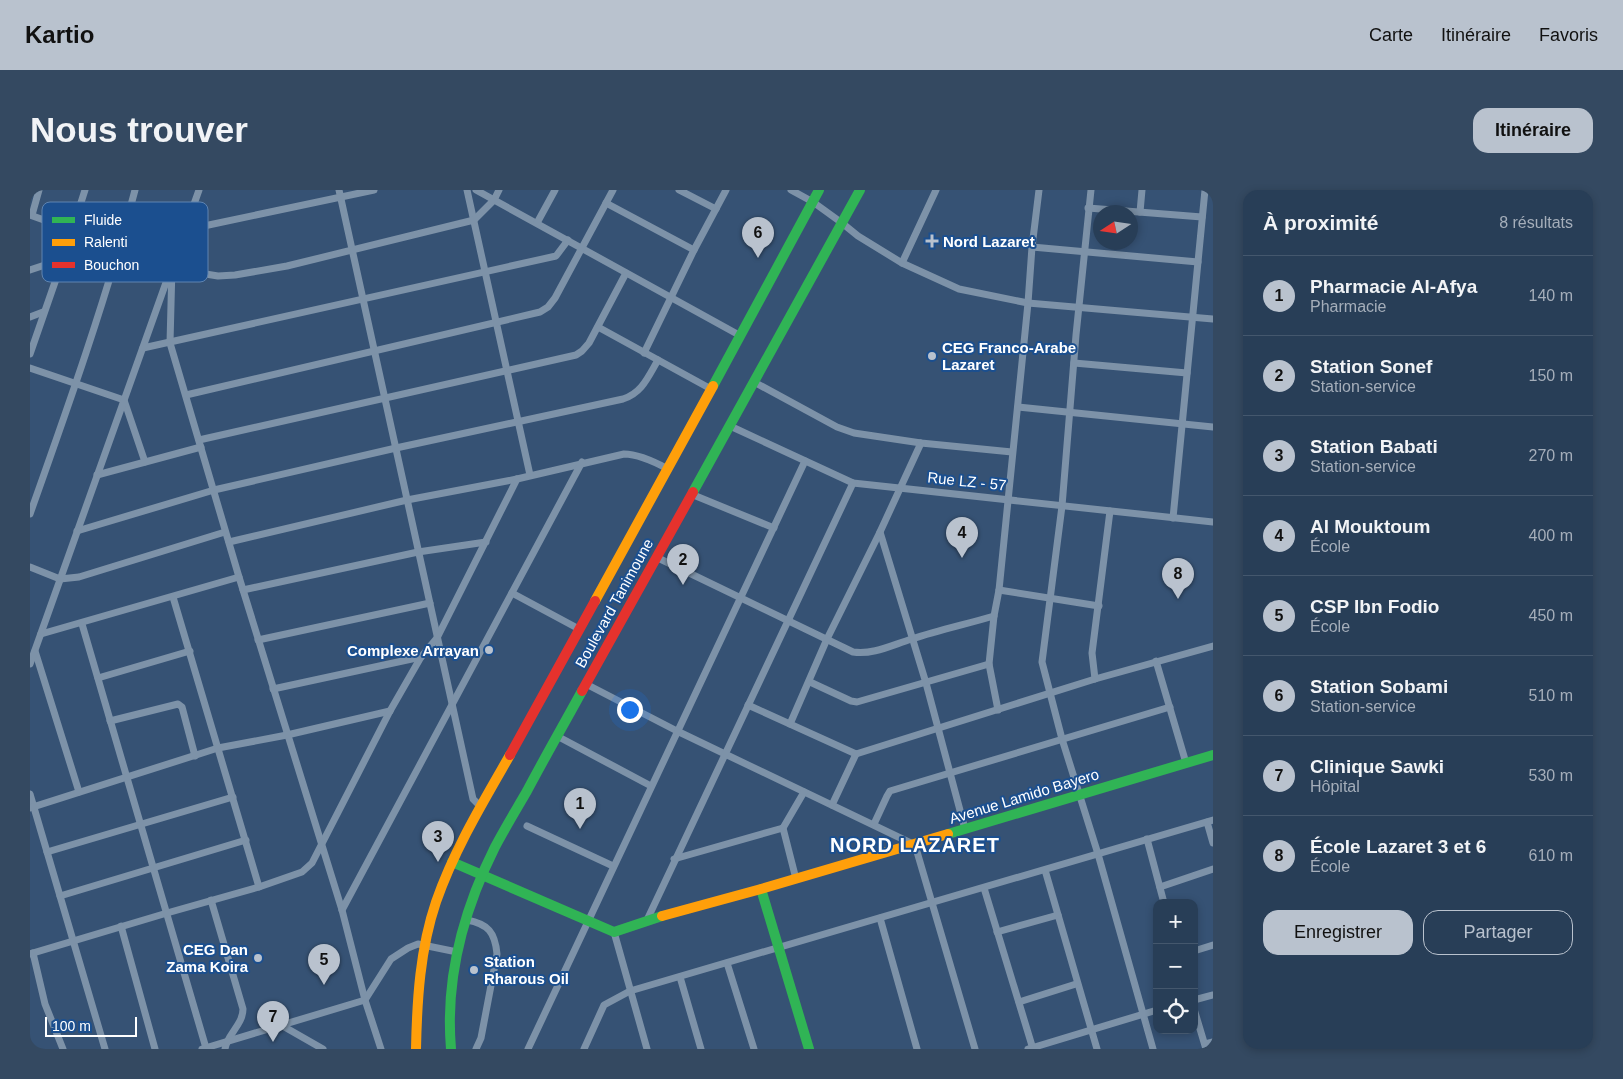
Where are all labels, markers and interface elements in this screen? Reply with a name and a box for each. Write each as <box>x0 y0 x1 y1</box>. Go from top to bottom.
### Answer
text: Kartio <box>25 21 94 48</box>
text: Carte <box>1369 25 1413 45</box>
text: Itinéraire <box>1441 25 1511 45</box>
text: Favoris <box>1539 25 1598 45</box>
button: Itinéraire <box>1473 108 1593 153</box>
text: Nous trouver <box>30 110 248 149</box>
legend <box>42 202 208 282</box>
north arrow <box>1093 205 1138 250</box>
text: À proximité <box>1263 211 1379 234</box>
text: Fluide <box>84 212 122 228</box>
text: 8 résultats <box>1499 214 1573 231</box>
pin: 6 <box>742 217 774 258</box>
place label: Nord Lazaret <box>943 233 1035 250</box>
text: Ralenti <box>84 234 128 250</box>
marker: Nord Lazaret <box>925 234 939 248</box>
text: Bouchon <box>84 257 139 273</box>
text: Pharmacie Al-Afya <box>1310 276 1477 297</box>
text: 1 <box>1275 287 1283 304</box>
text: 140 m <box>1529 287 1573 304</box>
text: Pharmacie <box>1310 298 1386 315</box>
place label: CEG Franco-Arabe Lazaret <box>942 339 1076 373</box>
marker: CEG Franco-Arabe Lazaret <box>926 350 938 362</box>
text: Station Sonef <box>1310 356 1432 377</box>
text: 2 <box>1275 367 1283 384</box>
text: 150 m <box>1529 367 1573 384</box>
text: Station-service <box>1310 378 1416 395</box>
text: Station Babati <box>1310 436 1438 457</box>
text: 3 <box>1275 447 1283 464</box>
text: 270 m <box>1529 447 1573 464</box>
text: Station-service <box>1310 458 1416 475</box>
street label: Rue LZ - 57 <box>927 468 1007 494</box>
text: Al Mouktoum <box>1310 516 1430 537</box>
pin: 4 <box>946 517 978 558</box>
text: 4 <box>1275 527 1283 544</box>
text: 400 m <box>1529 527 1573 544</box>
street label: Boulevard Tanimoune <box>571 536 657 670</box>
text: École <box>1310 538 1350 555</box>
pin: 2 <box>667 544 699 585</box>
pin: 8 <box>1162 558 1194 599</box>
text: CSP Ibn Fodio <box>1310 596 1439 617</box>
text: 5 <box>1275 607 1283 624</box>
text: 450 m <box>1529 607 1573 624</box>
text: École <box>1310 618 1350 635</box>
place label: Complexe Arrayan <box>347 642 479 659</box>
marker: Complexe Arrayan <box>483 644 495 656</box>
text: Station Sobami <box>1310 676 1448 697</box>
text: 6 <box>1275 687 1283 704</box>
text: 510 m <box>1529 687 1573 704</box>
your location <box>617 697 643 723</box>
text: Station-service <box>1310 698 1416 715</box>
text: Clinique Sawki <box>1310 756 1444 777</box>
street label: Avenue Lamido Bayero <box>947 765 1101 827</box>
text: 7 <box>1275 767 1283 784</box>
text: 530 m <box>1529 767 1573 784</box>
text: Hôpital <box>1310 778 1360 795</box>
pin: 1 <box>564 788 596 829</box>
pin: 3 <box>422 821 454 862</box>
district label: NORD LAZARET <box>830 834 1000 856</box>
text: École Lazaret 3 et 6 <box>1310 836 1486 857</box>
text: 8 <box>1275 847 1283 864</box>
text: 610 m <box>1529 847 1573 864</box>
text: École <box>1310 858 1350 875</box>
map controls <box>1153 899 1198 1034</box>
button: + <box>1153 899 1198 944</box>
button: Enregistrer <box>1263 910 1413 955</box>
button: Partager <box>1423 910 1573 955</box>
place label: CEG Dan Zama Koira <box>166 941 249 975</box>
pin: 5 <box>308 944 340 985</box>
button: − <box>1153 944 1198 989</box>
marker: CEG Dan Zama Koira <box>252 952 264 964</box>
place label: Station Rharous Oil <box>484 953 569 987</box>
marker: Station Rharous Oil <box>468 964 480 976</box>
button: locate <box>1153 989 1198 1034</box>
pin: 7 <box>257 1001 289 1042</box>
scale bar <box>45 1014 138 1037</box>
text: 100 m <box>52 1018 91 1034</box>

